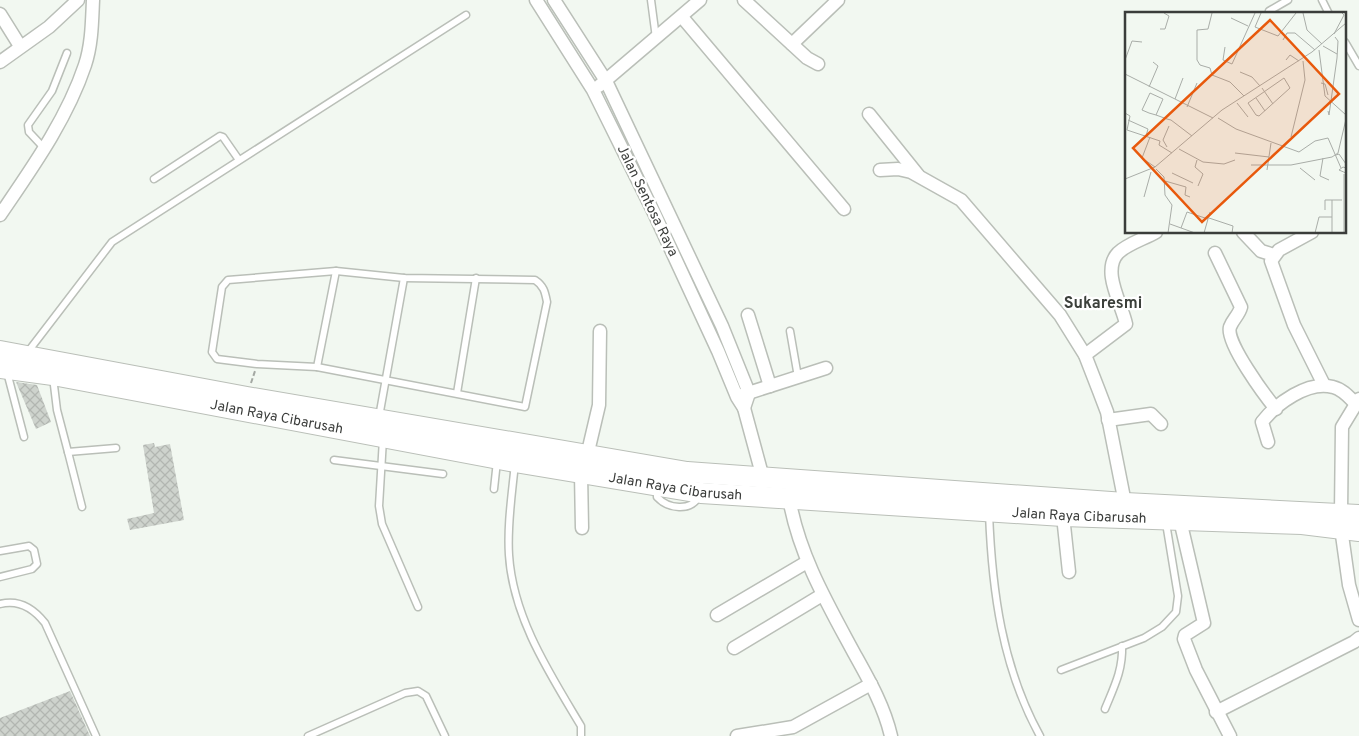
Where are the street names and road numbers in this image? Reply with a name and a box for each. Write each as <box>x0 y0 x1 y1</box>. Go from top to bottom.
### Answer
street label: Jalan Sentosa Raya <box>613 143 681 259</box>
street label: Jalan Raya Cibarusah <box>209 396 344 438</box>
street label: Jalan Raya Cibarusah <box>607 469 743 504</box>
street label: Jalan Raya Cibarusah <box>1011 504 1147 527</box>

